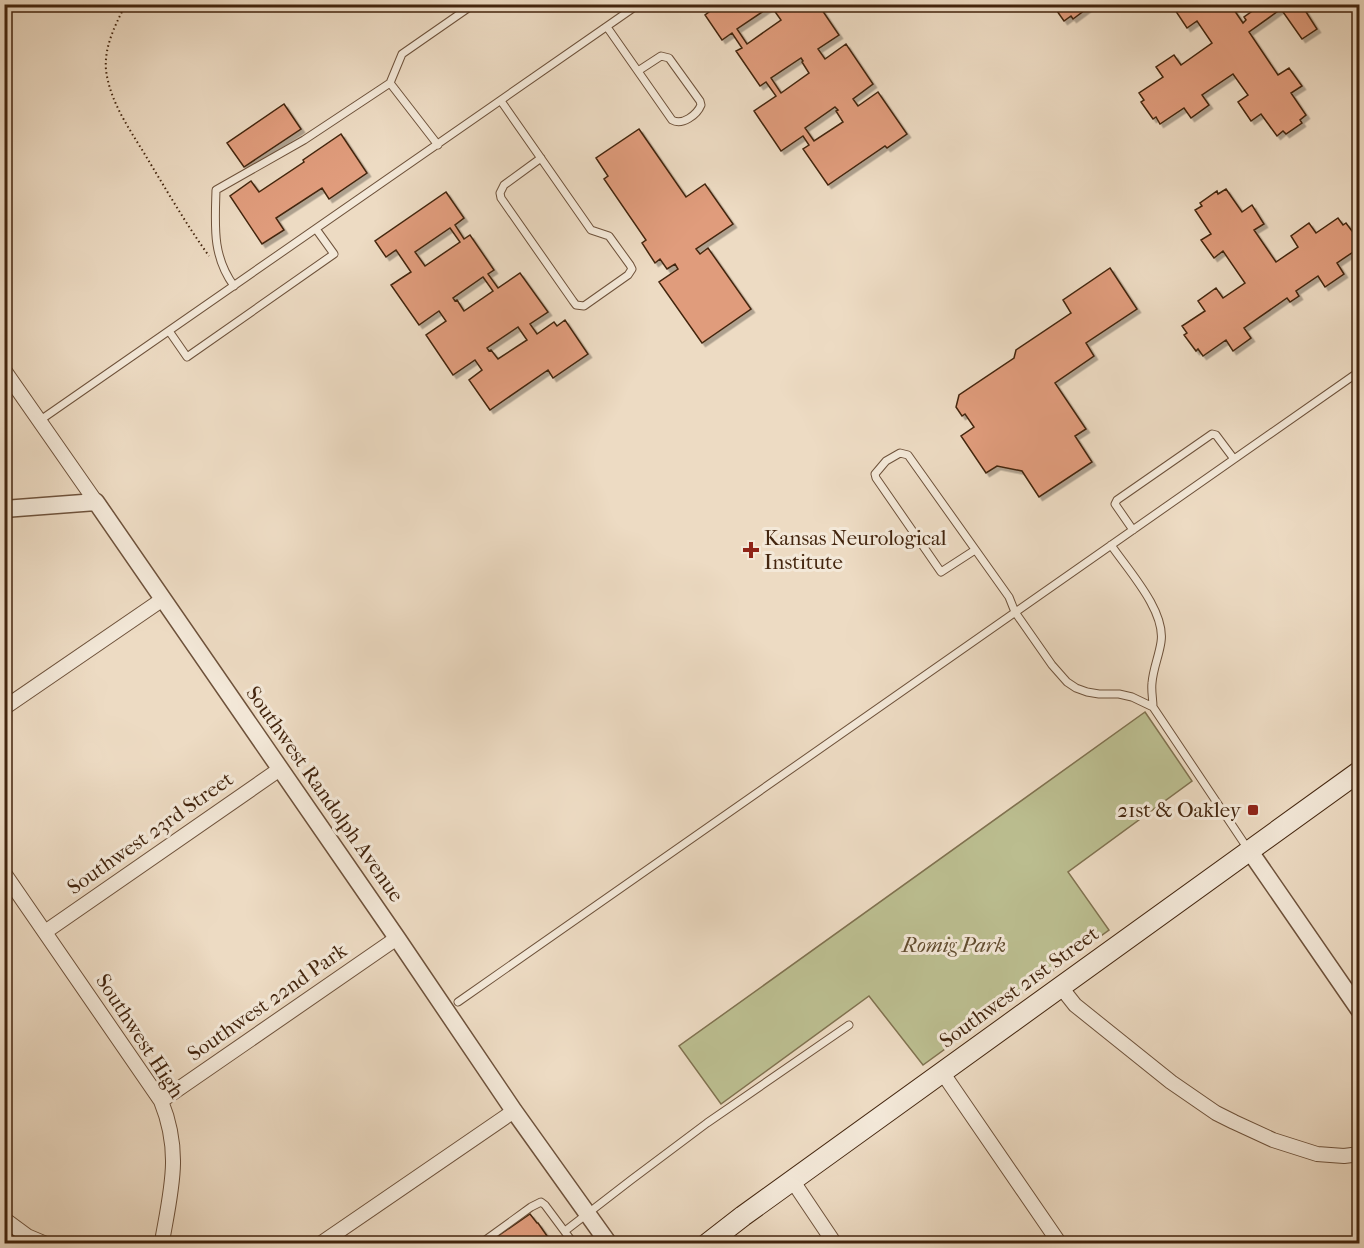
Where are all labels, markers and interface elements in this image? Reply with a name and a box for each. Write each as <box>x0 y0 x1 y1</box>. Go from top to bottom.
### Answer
place label: Kansas Neurological Institute <box>764 526 947 574</box>
marker: Kansas Neurological Institute <box>742 541 760 559</box>
street label: Southwest Randolph Avenue <box>241 682 409 906</box>
street label: Southwest 23rd Street <box>63 766 238 899</box>
place label: 21st & Oakley <box>1117 798 1242 822</box>
marker: 21st & Oakley <box>1246 803 1260 817</box>
street label: Southwest 21st Street <box>935 921 1104 1053</box>
park label: Romig Park <box>900 933 1006 957</box>
street label: Southwest 22nd Park <box>183 938 351 1066</box>
street label: Southwest High <box>91 969 189 1103</box>

